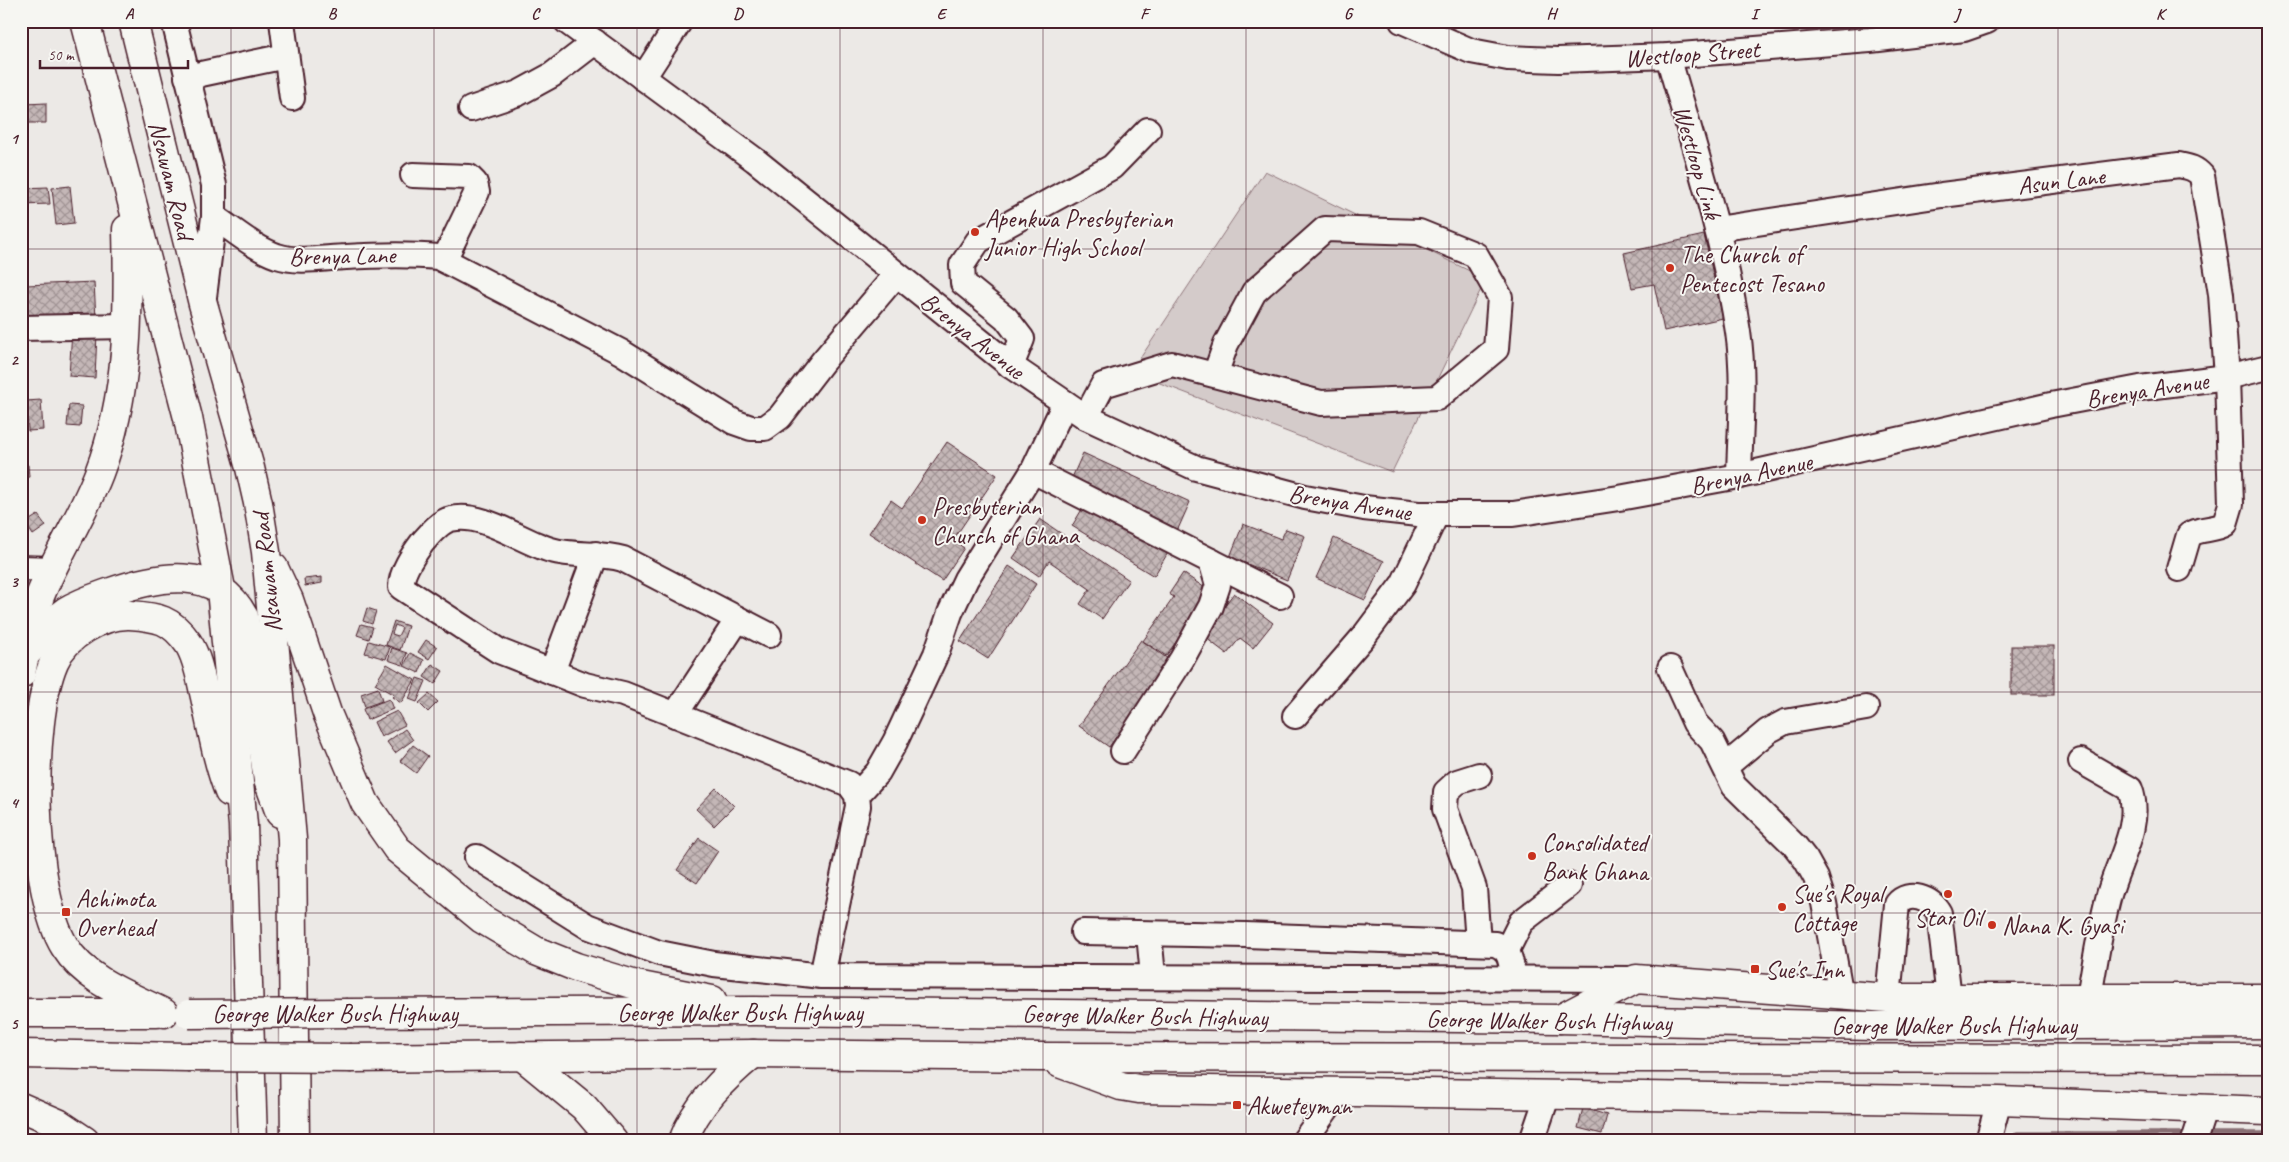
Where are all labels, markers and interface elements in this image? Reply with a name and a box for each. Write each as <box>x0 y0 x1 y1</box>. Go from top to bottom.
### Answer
text: A <box>125 4 135 24</box>
text: B <box>328 4 338 24</box>
text: C <box>531 4 541 24</box>
text: D <box>733 4 744 24</box>
text: E <box>937 4 948 24</box>
text: F <box>1140 4 1151 24</box>
text: G <box>1344 4 1354 24</box>
text: H <box>1546 4 1558 24</box>
text: I <box>1751 4 1761 24</box>
text: J <box>1953 4 1962 24</box>
text: K <box>2156 4 2168 24</box>
street label: Westloop Street <box>1624 33 1763 75</box>
scale bar <box>40 38 188 70</box>
text: 50 m <box>48 46 75 65</box>
street label: Westloop Link <box>1666 102 1729 224</box>
street label: Nsawam Road <box>141 118 202 246</box>
text: 1 <box>10 129 19 149</box>
street label: Asun Lane <box>2016 160 2108 202</box>
place label: Apenkwa Presbyterian Junior High School <box>984 203 1173 264</box>
marker: Apenkwa Presbyterian Junior High School <box>969 226 981 238</box>
street label: Brenya Lane <box>289 239 397 273</box>
place label: The Church of Pentecost Tesano <box>1680 239 1825 300</box>
marker: The Church of Pentecost Tesano <box>1664 262 1676 274</box>
street label: Brenya Avenue <box>914 285 1032 388</box>
text: 2 <box>10 350 19 370</box>
street label: Brenya Avenue <box>2084 364 2212 415</box>
street label: Brenya Avenue <box>1688 445 1817 502</box>
street label: Brenya Avenue <box>1286 478 1415 529</box>
place label: Presbyterian Church of Ghana <box>932 491 1081 552</box>
street label: Nsawam Road <box>244 507 289 634</box>
marker: Presbyterian Church of Ghana <box>916 514 928 526</box>
text: 3 <box>10 572 19 592</box>
text: 4 <box>10 793 19 813</box>
place label: Consolidated Bank Ghana <box>1542 827 1650 888</box>
marker: Consolidated Bank Ghana <box>1526 850 1538 862</box>
place label: Sue's Royal Cottage <box>1792 878 1888 939</box>
place label: Achimota Overhead <box>76 883 158 944</box>
marker: Star Oil <box>1942 888 1954 900</box>
marker: Sue's Royal Cottage <box>1776 901 1788 913</box>
place label: Star Oil <box>1914 902 1987 934</box>
marker: Achimota Overhead <box>60 906 72 918</box>
place label: Nana K. Gyasi <box>2002 910 2126 942</box>
marker: Nana K. Gyasi <box>1986 919 1998 931</box>
place label: Sue's Inn <box>1765 954 1846 986</box>
marker: Sue's Inn <box>1749 963 1761 975</box>
street label: George Walker Bush Highway <box>617 997 864 1029</box>
street label: George Walker Bush Highway <box>212 998 459 1030</box>
street label: George Walker Bush Highway <box>1022 998 1269 1034</box>
street label: George Walker Bush Highway <box>1426 1003 1673 1039</box>
street label: George Walker Bush Highway <box>1831 1010 2078 1042</box>
text: 5 <box>11 1014 20 1034</box>
place label: Akweteyman <box>1247 1090 1353 1122</box>
marker: Akweteyman <box>1231 1099 1243 1111</box>

